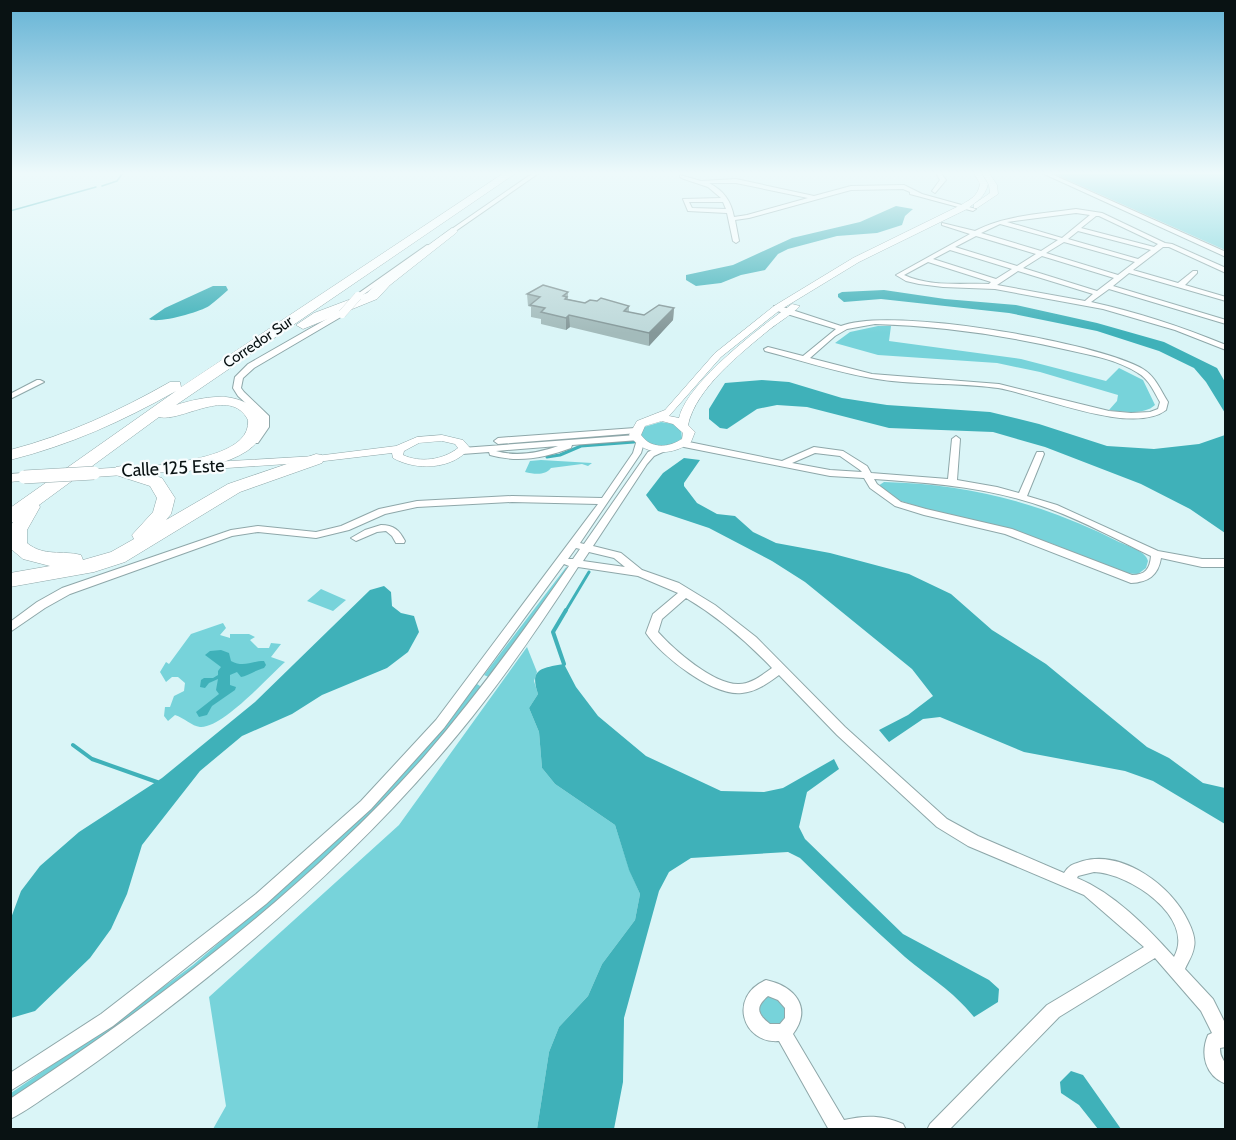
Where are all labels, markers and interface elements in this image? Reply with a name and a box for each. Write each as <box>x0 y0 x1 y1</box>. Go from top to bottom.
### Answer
street label: Corredor Sur <box>220 312 296 372</box>
street label: Calle 125 Este <box>121 454 225 482</box>

